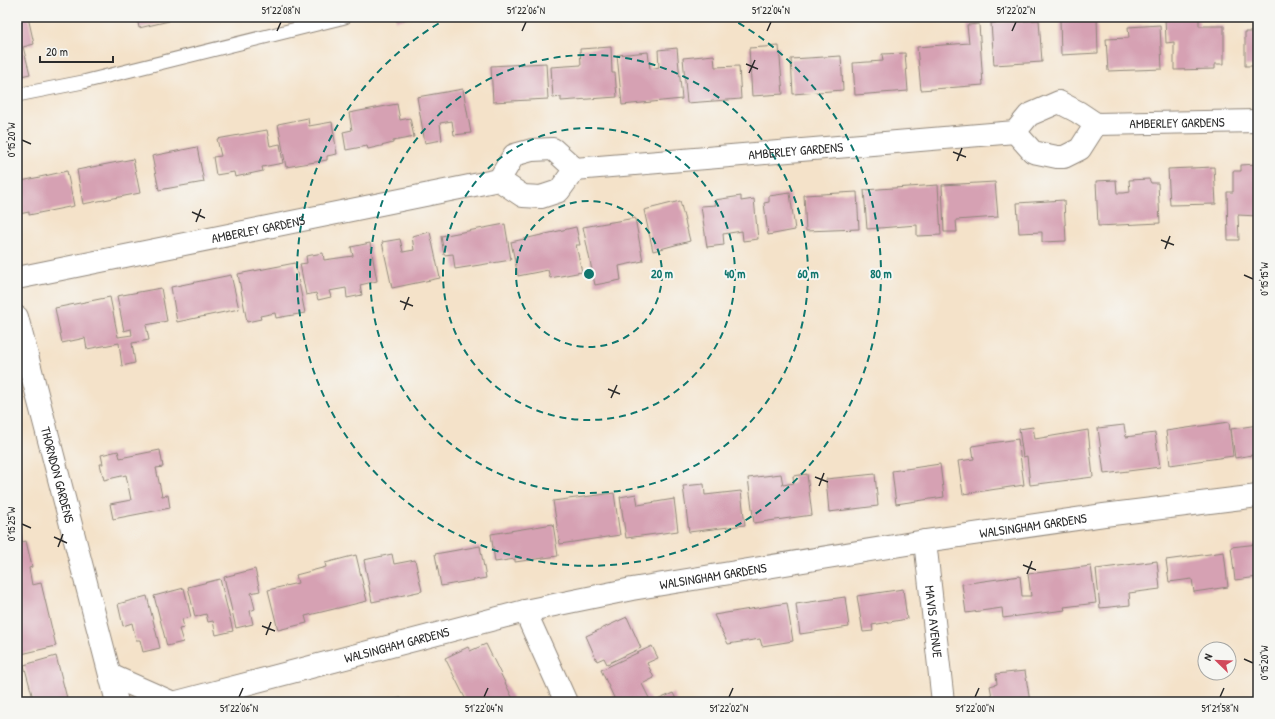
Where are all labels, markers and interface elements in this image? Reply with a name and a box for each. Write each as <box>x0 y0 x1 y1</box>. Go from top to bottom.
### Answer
text: 51°22'08"N <box>262 4 300 17</box>
text: 51°22'06"N <box>507 4 545 17</box>
text: 51°22'04"N <box>752 4 790 17</box>
text: 51°22'02"N <box>997 4 1035 17</box>
scale bar <box>40 38 113 64</box>
text: 20 m <box>46 43 68 60</box>
street label: AMBERLEY GARDENS <box>1129 113 1225 132</box>
text: 0°15'20"W <box>5 122 18 157</box>
street label: AMBERLEY GARDENS <box>748 137 844 163</box>
street label: AMBERLEY GARDENS <box>210 211 306 247</box>
text: 0°15'15"W <box>1258 261 1271 296</box>
text: 20 m <box>651 265 673 282</box>
text: 40 m <box>725 265 745 282</box>
text: 60 m <box>797 265 819 282</box>
text: 80 m <box>870 265 892 282</box>
centre of rings <box>582 267 596 281</box>
street label: THORNDON GARDENS <box>37 425 79 525</box>
text: 0°15'25"W <box>5 506 18 541</box>
street label: WALSINGHAM GARDENS <box>978 509 1088 542</box>
street label: WALSINGHAM GARDENS <box>658 558 768 593</box>
street label: MAVIS AVENUE <box>921 584 947 659</box>
street label: WALSINGHAM GARDENS <box>342 622 451 667</box>
north arrow <box>1197 641 1237 681</box>
text: 0°15'20"W <box>1258 645 1271 680</box>
text: N <box>1200 652 1215 663</box>
text: 51°22'06"N <box>220 702 258 715</box>
text: 51°22'04"N <box>465 702 503 715</box>
text: 51°22'02"N <box>710 702 748 715</box>
text: 51°22'00"N <box>956 702 994 715</box>
text: 51°21'58"N <box>1201 702 1239 715</box>

